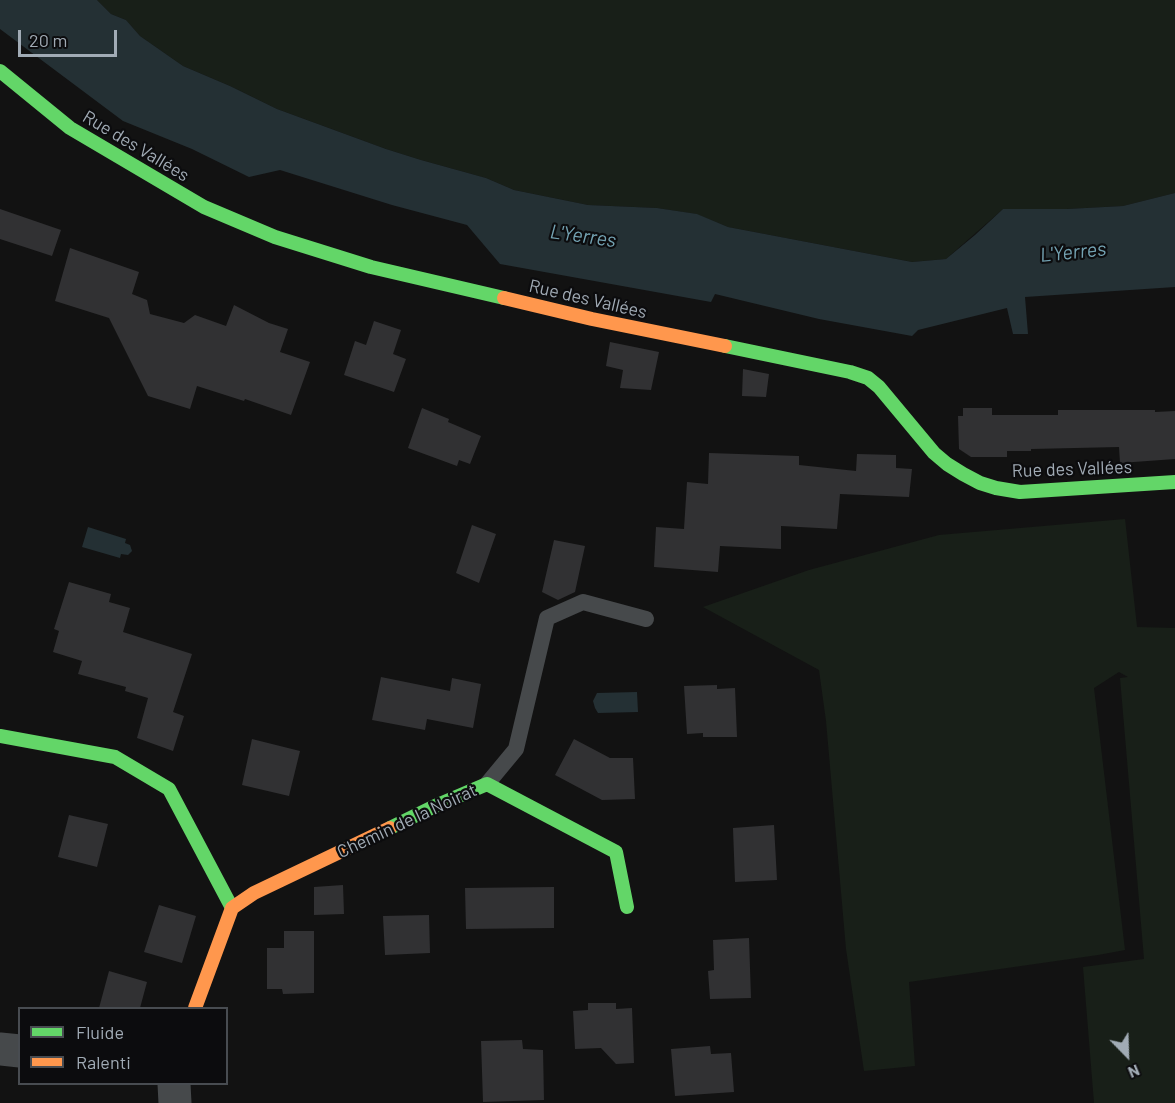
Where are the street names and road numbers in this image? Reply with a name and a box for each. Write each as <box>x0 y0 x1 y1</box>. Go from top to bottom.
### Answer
street label: Rue des Vallées <box>79 106 193 186</box>
street label: Rue des Vallées <box>527 275 649 323</box>
street label: Rue des Vallées <box>1012 456 1132 482</box>
street label: Chemin de la Noirat <box>334 779 480 863</box>

